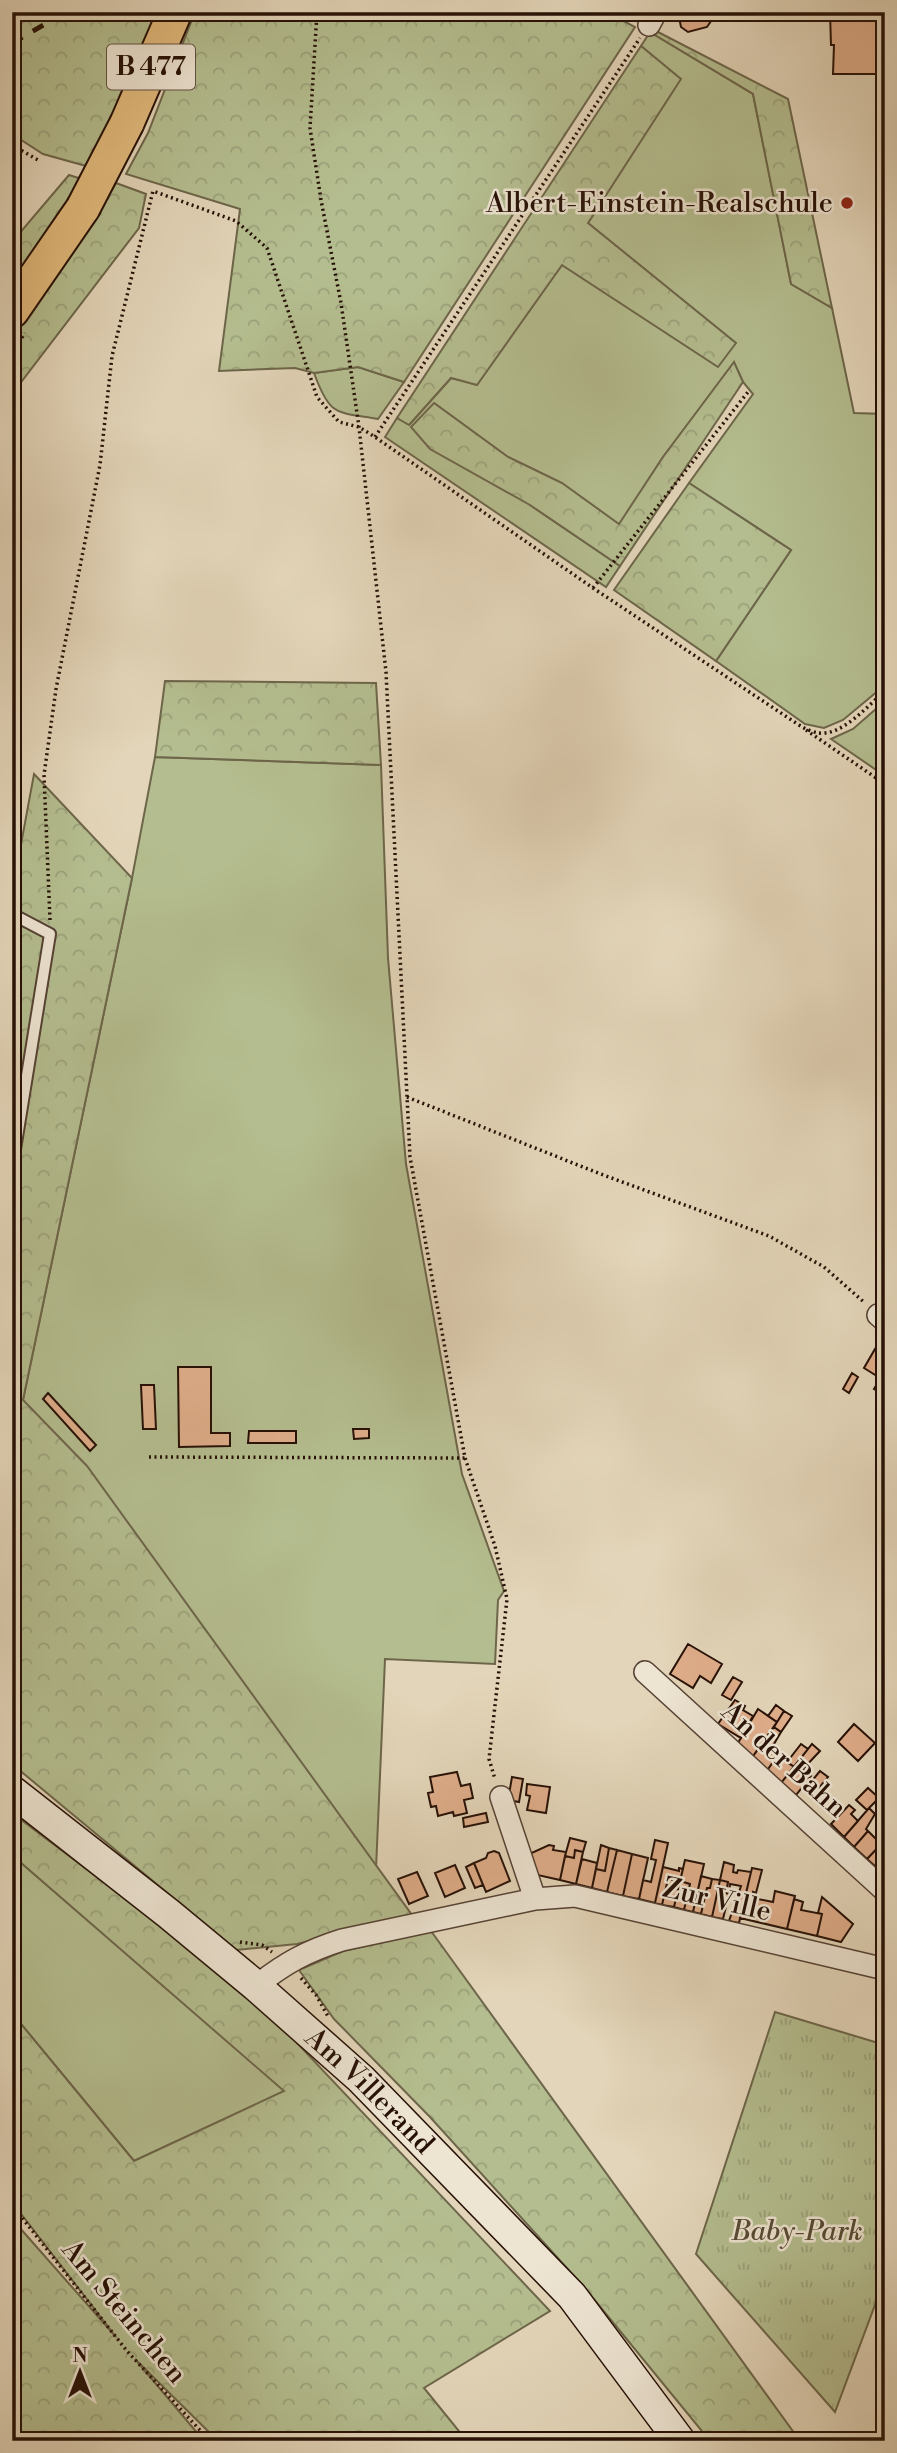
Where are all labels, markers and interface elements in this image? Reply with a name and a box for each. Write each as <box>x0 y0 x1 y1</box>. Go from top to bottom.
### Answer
road number: B 477 <box>107 44 195 90</box>
place label: Albert-Einstein-Realschule <box>485 186 833 221</box>
marker: Albert-Einstein-Realschule <box>839 195 855 211</box>
street label: An der Bahn <box>713 1694 854 1826</box>
street label: Zur Ville <box>659 1871 775 1929</box>
street label: Am Villerand <box>297 2019 442 2161</box>
park label: Baby-Park <box>730 2214 863 2249</box>
street label: Am Steinchen <box>53 2232 194 2391</box>
north arrow <box>46 2338 116 2408</box>
text: N <box>72 2344 88 2368</box>

